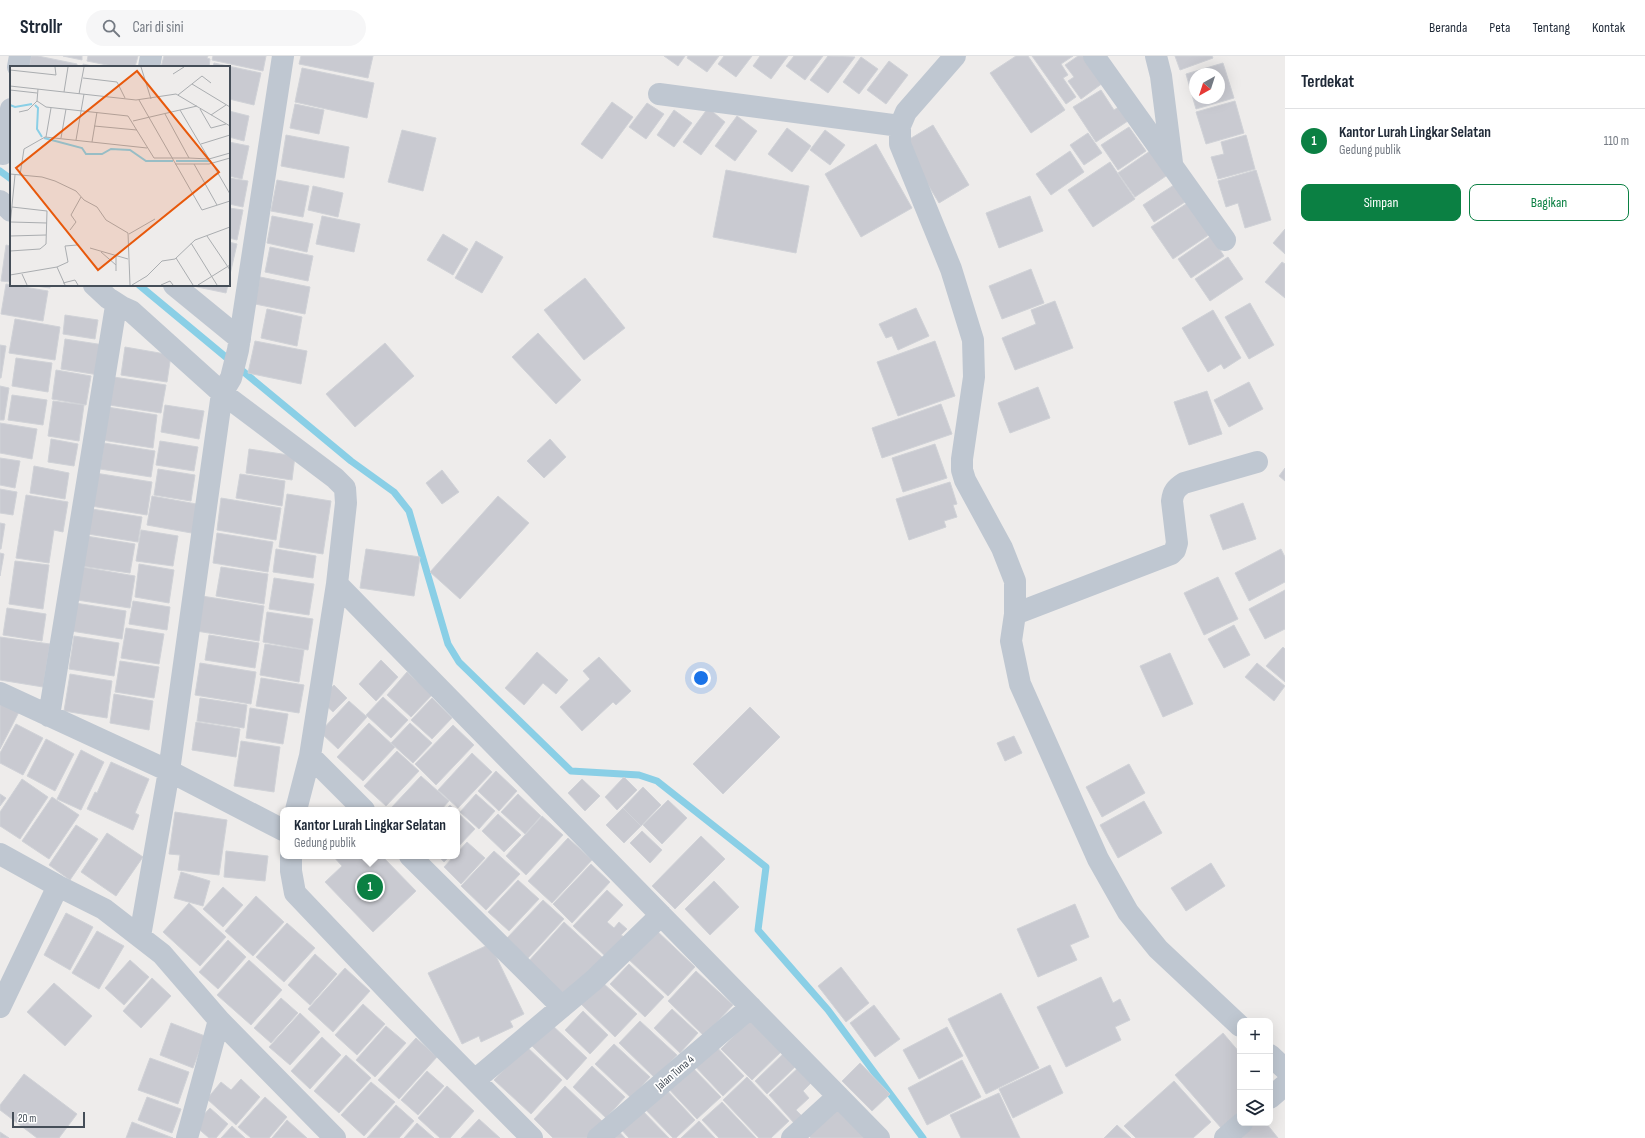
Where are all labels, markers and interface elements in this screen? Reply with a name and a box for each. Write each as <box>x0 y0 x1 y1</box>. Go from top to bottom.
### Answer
search box <box>86 10 366 46</box>
text: Strollr <box>20 16 62 39</box>
icon: search <box>100 17 122 39</box>
text: Cari di sini <box>132 18 183 37</box>
text: Beranda <box>1429 19 1467 36</box>
text: Peta <box>1489 19 1510 36</box>
text: Tentang <box>1532 19 1570 36</box>
text: Kontak <box>1592 19 1625 36</box>
inset map <box>10 66 230 286</box>
north arrow <box>1189 68 1225 104</box>
text: Terdekat <box>1301 72 1354 92</box>
text: Kantor Lurah Lingkar Selatan <box>1339 123 1491 142</box>
text: 1 <box>1311 133 1317 149</box>
text: 110 m <box>1604 133 1629 149</box>
text: Gedung publik <box>1339 142 1401 158</box>
button: Simpan <box>1301 184 1461 221</box>
button: Bagikan <box>1469 184 1629 221</box>
your location <box>691 668 711 688</box>
popup <box>280 807 460 859</box>
text: Kantor Lurah Lingkar Selatan <box>294 816 446 835</box>
text: Gedung publik <box>294 835 356 851</box>
pin: 1 <box>357 872 383 902</box>
map controls <box>1237 1018 1273 1126</box>
button: + <box>1237 1018 1273 1054</box>
street label: Jalan Tuna 4 <box>652 1052 698 1095</box>
button: − <box>1237 1054 1273 1090</box>
button: layers <box>1237 1090 1273 1126</box>
scale bar <box>12 1110 85 1129</box>
text: 20 m <box>18 1112 36 1125</box>

